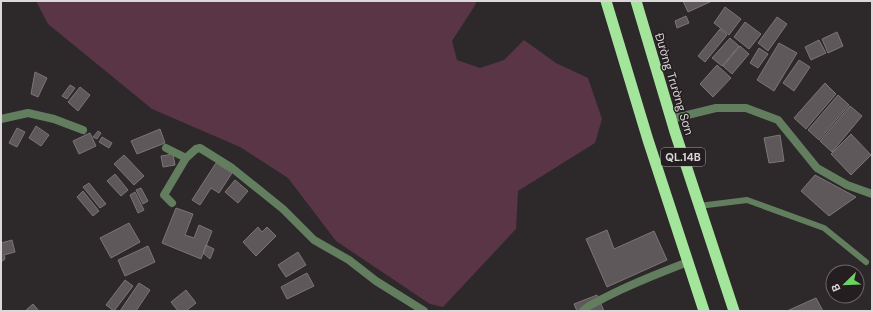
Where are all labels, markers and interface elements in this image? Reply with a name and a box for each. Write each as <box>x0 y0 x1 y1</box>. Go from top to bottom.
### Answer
street label: Đường Trường Sơn <box>651 31 697 137</box>
road number: QL.14B <box>661 148 705 166</box>
north arrow <box>825 264 865 304</box>
text: B <box>828 282 844 294</box>

